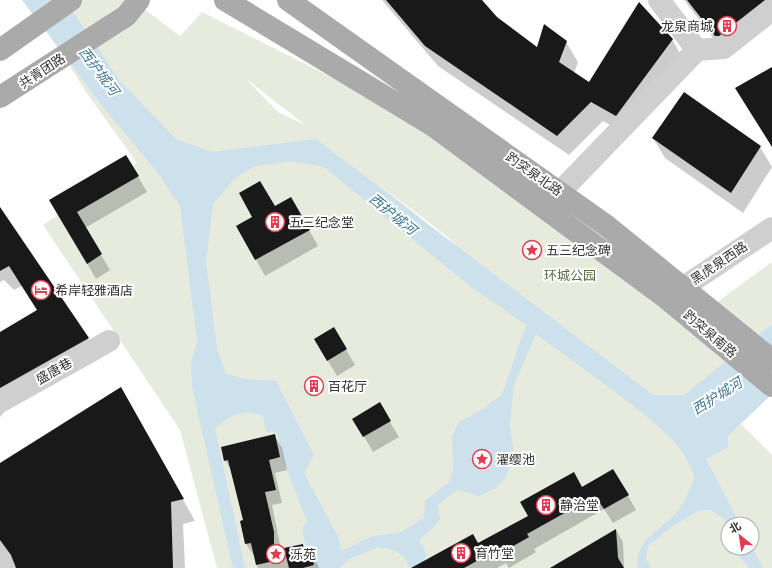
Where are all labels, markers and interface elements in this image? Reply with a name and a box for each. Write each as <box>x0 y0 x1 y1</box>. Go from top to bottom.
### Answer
building icon: 龙泉商城 <box>716 15 738 37</box>
place label: 龙泉商城 <box>661 18 713 35</box>
water label: 西护城河 <box>75 43 125 101</box>
street label: 共青团路 <box>16 50 68 92</box>
street label: 趵突泉北路 <box>502 148 566 200</box>
water label: 西护城河 <box>366 189 423 241</box>
building icon: 五三纪念堂 <box>264 211 286 233</box>
place label: 五三纪念堂 <box>289 214 354 231</box>
street label: 黑虎泉西路 <box>687 238 751 288</box>
place icon: 五三纪念碑 <box>521 239 543 261</box>
place label: 五三纪念碑 <box>546 242 611 259</box>
park label: 环城公园 <box>544 267 596 284</box>
hotel icon: 希岸轻雅酒店 <box>30 279 52 301</box>
place label: 希岸轻雅酒店 <box>55 282 133 299</box>
street label: 趵突泉南路 <box>680 307 740 361</box>
street label: 盛唐巷 <box>33 354 75 388</box>
water label: 西护城河 <box>688 372 748 418</box>
building icon: 百花厅 <box>303 375 325 397</box>
place label: 百花厅 <box>328 378 367 395</box>
place icon: 濯缨池 <box>471 448 493 470</box>
place label: 濯缨池 <box>496 451 535 468</box>
building icon: 静治堂 <box>535 494 557 516</box>
place label: 静治堂 <box>560 497 599 514</box>
north arrow <box>720 516 760 556</box>
text: 北 <box>727 519 743 536</box>
building icon: 育竹堂 <box>450 542 472 564</box>
place icon: 泺苑 <box>265 543 287 565</box>
place label: 育竹堂 <box>475 545 514 562</box>
place label: 泺苑 <box>290 546 316 563</box>

